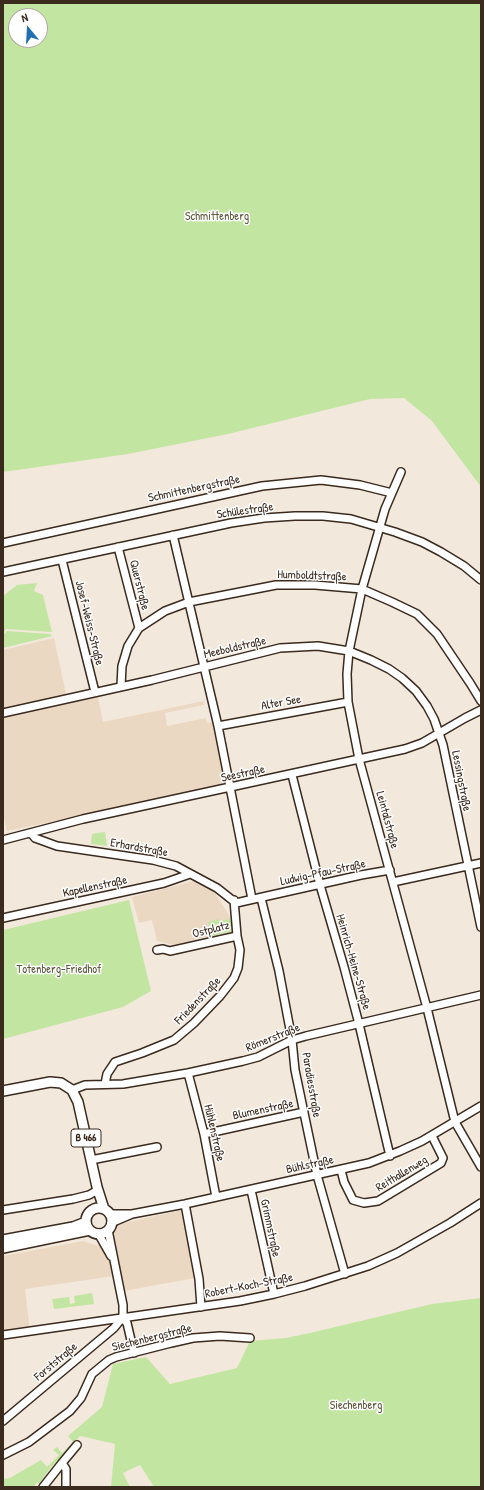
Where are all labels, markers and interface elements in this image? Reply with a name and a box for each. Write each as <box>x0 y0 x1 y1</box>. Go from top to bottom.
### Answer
north arrow <box>8 8 48 48</box>
text: N <box>20 10 30 25</box>
park label: Schmittenberg <box>185 210 249 224</box>
street label: Schmittenbergstraße <box>147 472 241 506</box>
street label: Schülestraße <box>216 500 274 522</box>
street label: Querstraße <box>126 558 152 612</box>
street label: Humboldtstraße <box>277 568 347 584</box>
street label: Josef-Weiss-Straße <box>72 579 106 667</box>
street label: Meeboldstraße <box>202 634 268 662</box>
street label: Alter See <box>260 692 302 714</box>
street label: Lessingstraße <box>448 750 474 812</box>
street label: Seestraße <box>220 762 266 786</box>
street label: Leintalstraße <box>372 790 402 850</box>
street label: Erhardstraße <box>109 836 169 860</box>
street label: Ludwig-Pfau-Straße <box>279 857 367 889</box>
street label: Kapellenstraße <box>61 873 129 901</box>
street label: Heinrich-Heine-Straße <box>332 913 374 1011</box>
street label: Ostplatz <box>191 918 231 942</box>
park label: Totenberg-Friedhof <box>17 963 101 977</box>
street label: Friedenstraße <box>172 974 224 1028</box>
street label: Römerstraße <box>244 1021 302 1055</box>
street label: Paradiesstraße <box>298 1051 324 1119</box>
street label: Blumenstraße <box>231 1097 295 1123</box>
street label: Hühlenstraße <box>200 1103 228 1163</box>
road number: B 466 <box>71 1129 101 1147</box>
street label: Bühlstraße <box>285 1153 335 1177</box>
street label: Reithallenweg <box>374 1153 430 1195</box>
street label: Grimmstraße <box>257 1198 283 1258</box>
street label: Robert-Koch-Straße <box>204 1270 294 1302</box>
street label: Siechenbergstraße <box>111 1321 193 1355</box>
street label: Forststraße <box>31 1340 81 1384</box>
park label: Siechenberg <box>330 1399 382 1413</box>

